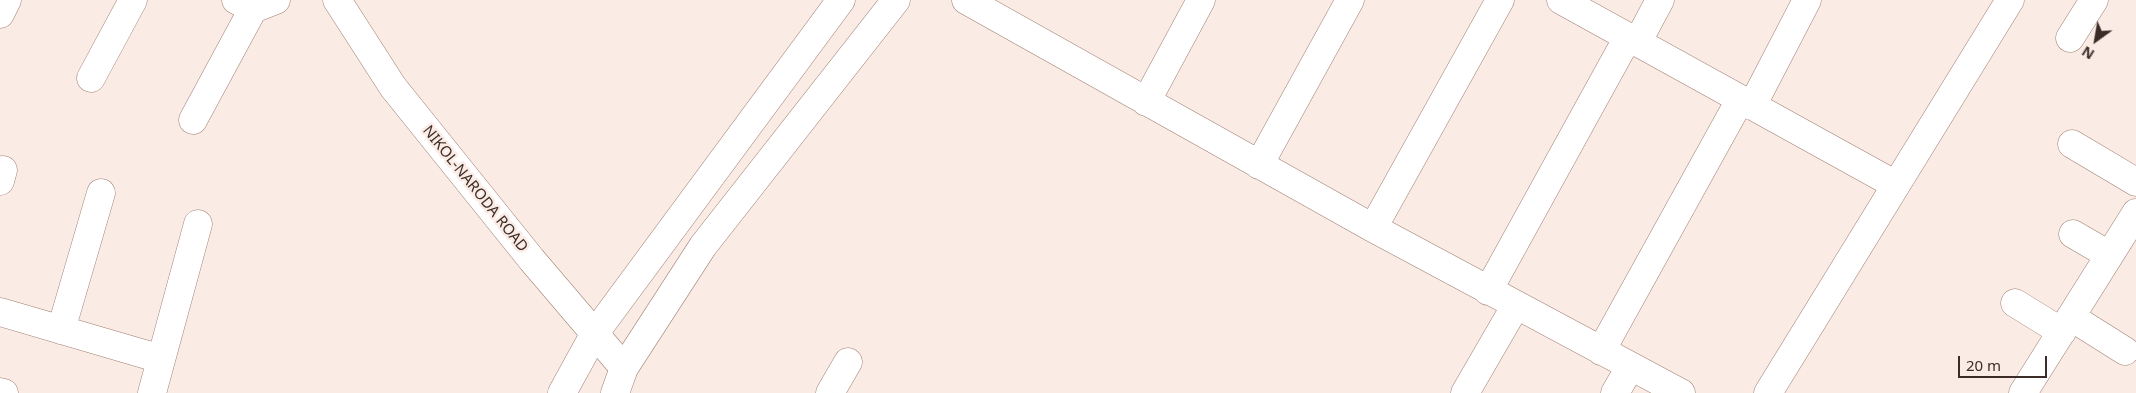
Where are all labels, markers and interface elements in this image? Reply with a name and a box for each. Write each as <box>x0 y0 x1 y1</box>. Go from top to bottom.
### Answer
north arrow <box>2071 15 2121 65</box>
text: N <box>2078 42 2098 64</box>
street label: NIKOL-NARODA ROAD <box>419 122 531 256</box>
scale bar <box>1961 346 2050 378</box>
text: 20 m <box>1966 355 2001 375</box>

